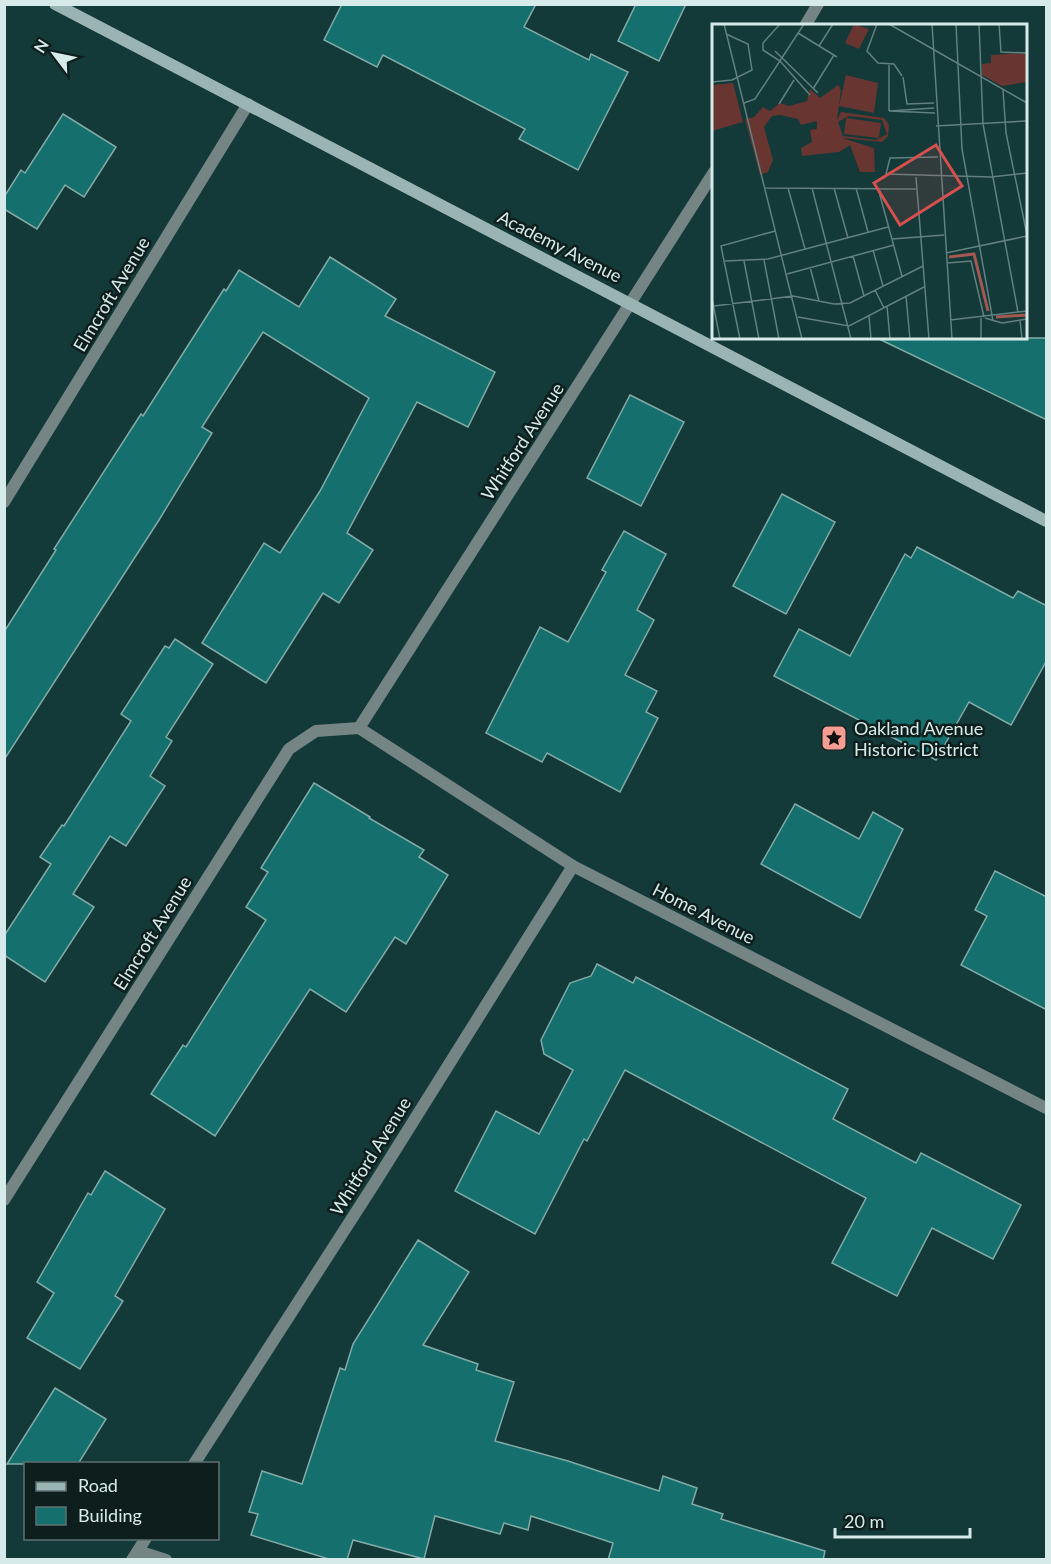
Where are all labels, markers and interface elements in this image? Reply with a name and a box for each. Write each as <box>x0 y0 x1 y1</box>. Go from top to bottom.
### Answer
north arrow <box>24 24 84 84</box>
inset map <box>712 24 1027 339</box>
text: N <box>30 36 52 56</box>
street label: Academy Avenue <box>494 205 626 287</box>
street label: Elmcroft Avenue <box>68 233 154 355</box>
street label: Whitford Avenue <box>476 378 568 504</box>
place label: Oakland Avenue Historic District <box>854 717 983 760</box>
place icon: Oakland Avenue Historic District <box>819 723 849 753</box>
street label: Elmcroft Avenue <box>108 872 196 994</box>
street label: Home Avenue <box>649 878 759 948</box>
street label: Whitford Avenue <box>325 1093 415 1219</box>
legend <box>24 1462 219 1540</box>
text: Road <box>78 1474 118 1496</box>
scale bar <box>835 1501 970 1539</box>
text: Building <box>78 1504 142 1526</box>
text: 20 m <box>844 1510 884 1532</box>

